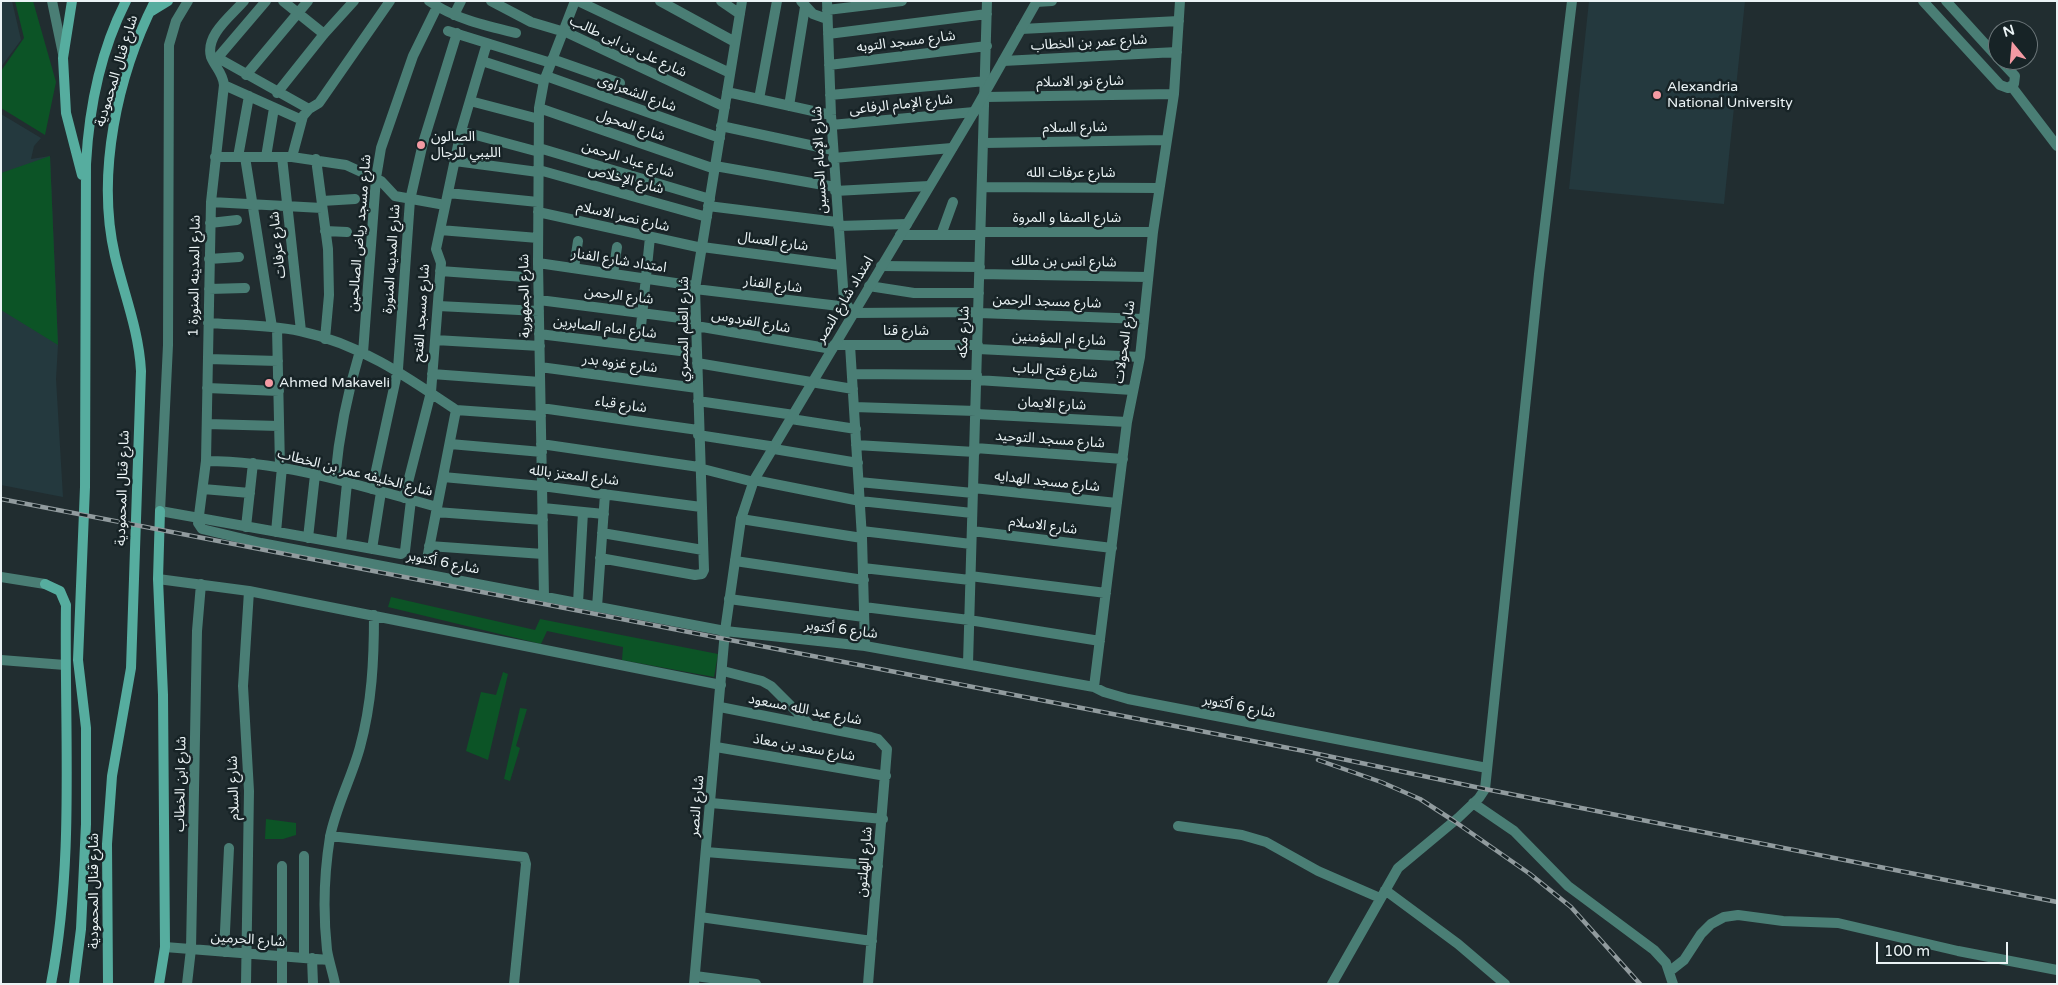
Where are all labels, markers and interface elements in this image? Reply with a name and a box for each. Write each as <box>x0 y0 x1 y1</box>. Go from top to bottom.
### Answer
street label: شارع على بن ابى طالب <box>567 12 689 82</box>
street label: شارع قنال المحمودية <box>92 13 142 129</box>
north arrow <box>1988 20 2038 70</box>
text: N <box>2001 21 2017 41</box>
street label: شارع مسجد التوبه <box>856 28 956 56</box>
street label: شارع عمر بن الخطاب <box>1030 32 1148 54</box>
street label: شارع الشعراوى <box>595 72 679 116</box>
street label: شارع نور الاسلام <box>1036 73 1124 91</box>
place label: Alexandria National University <box>1667 79 1793 111</box>
marker: Alexandria National University <box>1651 89 1663 101</box>
street label: شارع الإمام الرفاعى <box>848 91 954 119</box>
street label: شارع المحول <box>595 106 667 146</box>
street label: شارع الإمام الحسين <box>809 106 831 214</box>
street label: شارع السلام <box>1042 119 1108 137</box>
place label: الصالون الليبي للرجال <box>431 129 501 162</box>
street label: شارع عباد الرحمن <box>580 138 676 182</box>
marker: الصالون الليبي للرجال <box>415 139 427 151</box>
street label: شارع مسجد رياض الصالحين <box>345 154 375 312</box>
street label: شارع الإخلاص <box>586 162 666 198</box>
street label: شارع عرفات الله <box>1027 165 1115 181</box>
street label: شارع نصر الاسلام <box>575 198 671 236</box>
street label: شارع المدينه المنورة <box>380 204 404 314</box>
street label: شارع الصفا و المروة <box>1013 210 1121 226</box>
street label: شارع عرفات <box>266 211 290 279</box>
street label: شارع المدينه المنورة 1 <box>186 215 204 337</box>
street label: شارع العسال <box>737 229 809 255</box>
street label: امتداد شارع الفنار <box>570 245 668 277</box>
street label: امتداد شارع النصر <box>812 253 878 347</box>
street label: شارع انس بن مالك <box>1011 253 1117 271</box>
street label: شارع الجمهورية <box>516 254 534 338</box>
street label: شارع مسجد الفتح <box>410 263 434 363</box>
street label: شارع الفنار <box>743 273 803 297</box>
street label: شارع العلم المصري <box>676 276 692 382</box>
street label: شارع الرحمن <box>584 283 654 309</box>
street label: شارع مسجد الرحمن <box>992 292 1102 312</box>
street label: شارع المحولات <box>1111 299 1139 385</box>
street label: شارع مكه <box>955 306 973 358</box>
street label: شارع الفردوس <box>710 307 792 337</box>
street label: شارع امام الصابرين <box>552 313 658 343</box>
street label: شارع قنا <box>883 323 929 339</box>
street label: شارع ام المؤمنين <box>1012 328 1106 350</box>
street label: شارع غزوه بدر <box>582 351 658 377</box>
street label: شارع فتح الباب <box>1012 360 1098 382</box>
place label: Ahmed Makaveli <box>279 375 390 391</box>
marker: Ahmed Makaveli <box>263 377 275 389</box>
street label: شارع قباء <box>594 393 648 417</box>
street label: شارع الايمان <box>1017 394 1087 414</box>
street label: شارع مسجد التوحيد <box>995 428 1105 452</box>
street label: شارع قنال المحمودية <box>113 430 133 546</box>
street label: شارع الخليفه عمر بن الخطاب <box>276 446 434 500</box>
street label: شارع المعتز بالله <box>528 462 620 490</box>
street label: شارع مسجد الهدايه <box>993 468 1101 496</box>
street label: شارع الاسلام <box>1008 513 1078 539</box>
street label: شارع 6 أكتوبر <box>405 548 481 578</box>
street label: شارع 6 أكتوبر <box>803 617 879 643</box>
street label: شارع عبد الله مسعود <box>747 691 863 729</box>
street label: شارع 6 أكتوبر <box>1201 692 1277 722</box>
street label: شارع سعد بن معاذ <box>752 731 856 765</box>
street label: شارع ابن الخطاب <box>172 736 190 832</box>
street label: شارع السلام <box>224 755 244 821</box>
street label: شارع النصر <box>686 775 708 837</box>
street label: شارع الهلتون <box>854 826 876 898</box>
street label: شارع قنال المحمودية <box>86 833 102 949</box>
street label: شارع الحرمين <box>210 929 286 951</box>
scale bar <box>1878 932 2010 964</box>
text: 100 m <box>1884 942 1930 960</box>

